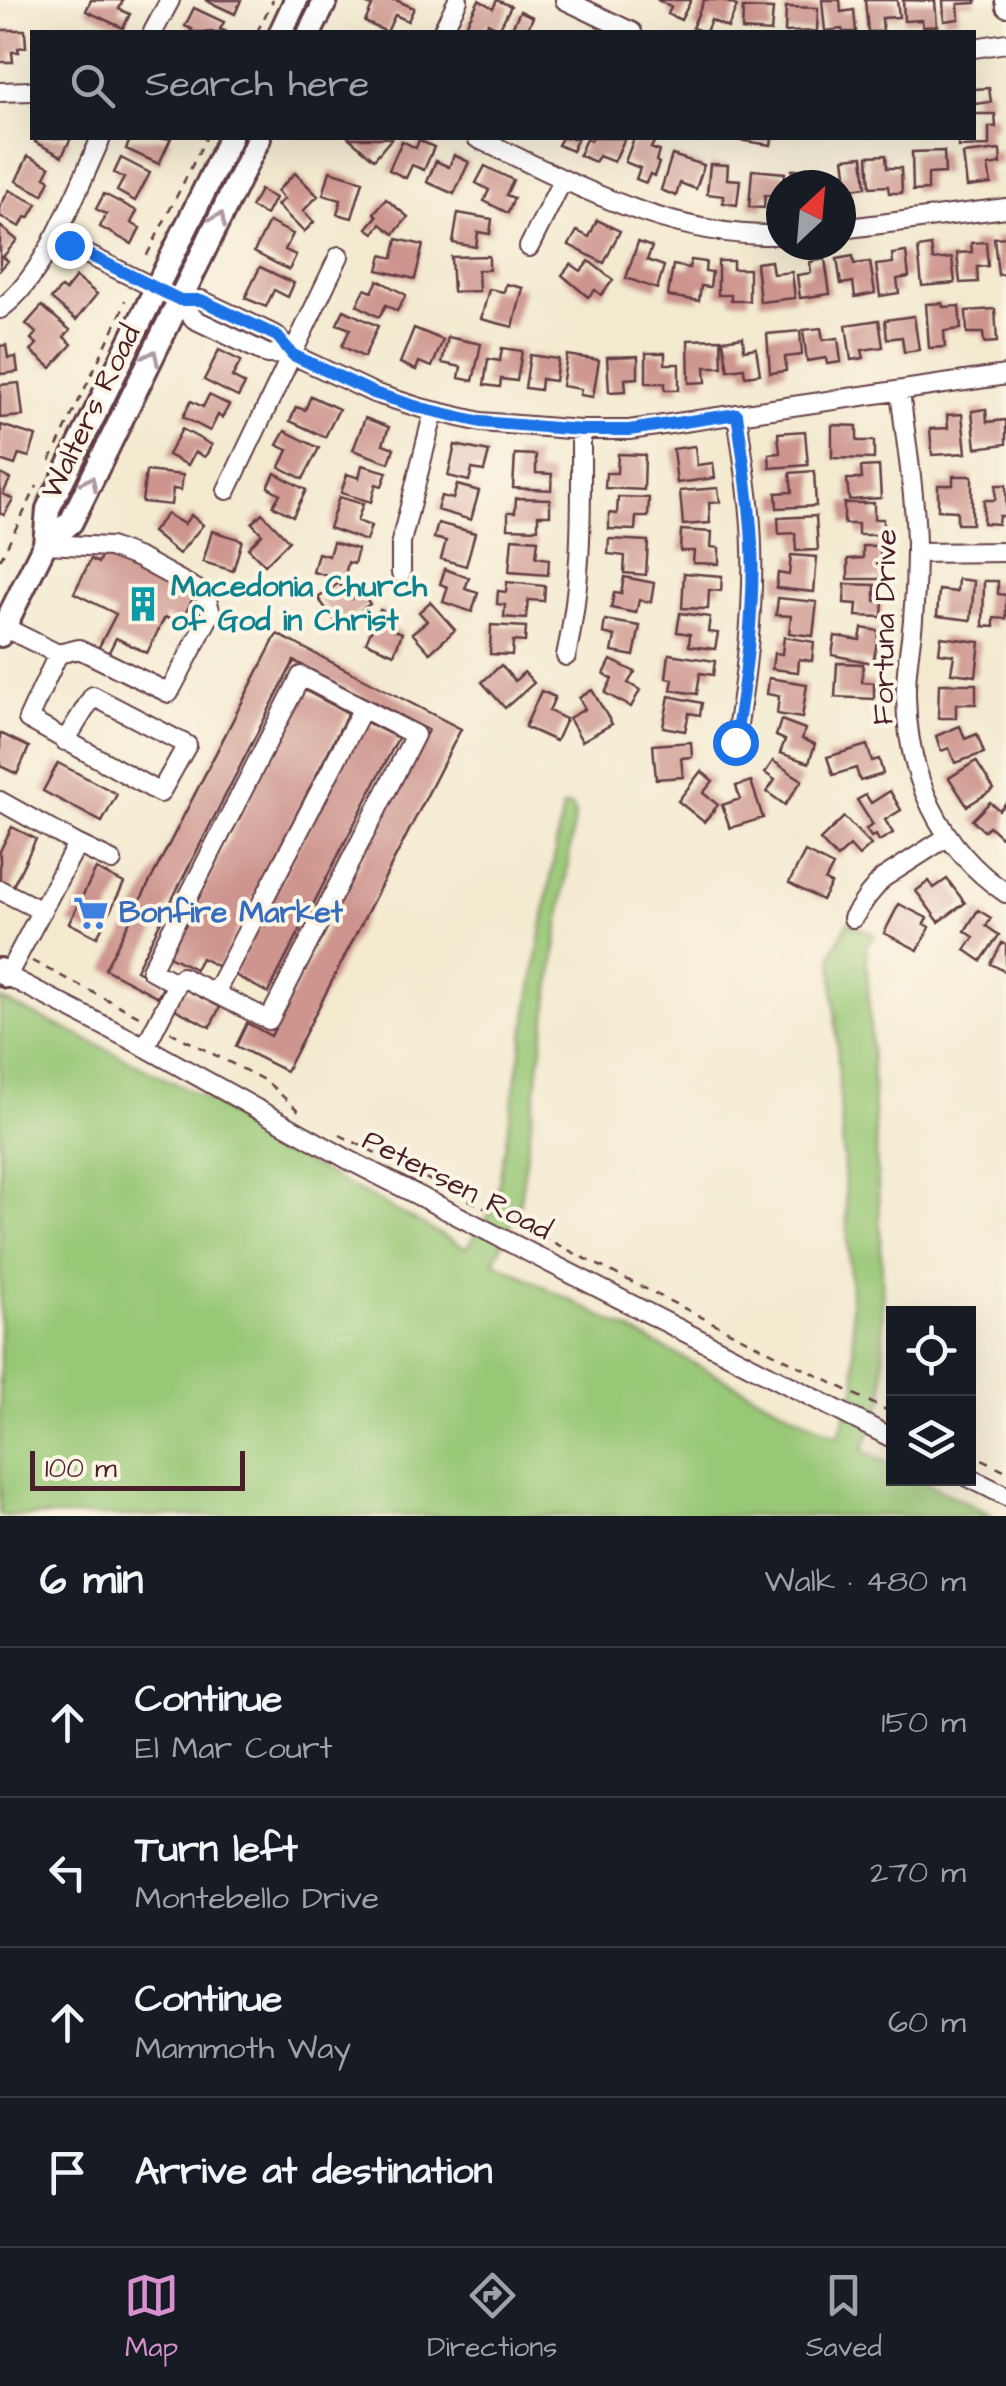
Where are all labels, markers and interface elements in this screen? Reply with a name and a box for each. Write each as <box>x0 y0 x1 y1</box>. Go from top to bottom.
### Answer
search box <box>30 30 976 140</box>
icon: search <box>65 58 120 113</box>
text: Search here <box>145 59 369 111</box>
north arrow <box>766 170 856 260</box>
one-way arrow <box>207 211 227 229</box>
route end <box>47 223 93 269</box>
street label: Walters Road <box>31 318 151 506</box>
one-way arrow <box>139 349 159 367</box>
one-way arrow <box>78 475 98 493</box>
street label: Fortuna Drive <box>862 529 908 725</box>
place label: Macedonia Church of God in Christ <box>171 566 428 642</box>
building icon: Macedonia Church of God in Christ <box>124 585 162 623</box>
route start <box>713 720 759 766</box>
place label: Bonfire Market <box>119 892 344 934</box>
supermarket icon: Bonfire Market <box>72 894 110 932</box>
street label: Petersen Road <box>355 1119 559 1251</box>
map controls <box>886 1306 976 1486</box>
button: locate <box>886 1306 976 1396</box>
button: layers <box>886 1396 976 1486</box>
scale bar <box>30 1446 245 1490</box>
text: 100 m <box>45 1449 117 1488</box>
text: 6 min <box>40 1552 143 1610</box>
text: Walk · 480 m <box>764 1559 966 1604</box>
text: Continue <box>135 1674 282 1726</box>
icon: ahead <box>40 1695 95 1750</box>
text: 150 m <box>881 1700 966 1745</box>
text: El Mar Court <box>135 1726 333 1771</box>
text: Turn left <box>135 1824 298 1876</box>
icon: left <box>40 1845 95 1900</box>
text: 270 m <box>870 1850 966 1895</box>
text: Montebello Drive <box>135 1876 379 1921</box>
text: Continue <box>135 1974 282 2026</box>
icon: ahead <box>40 1995 95 2050</box>
text: 60 m <box>888 2000 966 2045</box>
text: Mammoth Way <box>135 2026 351 2071</box>
icon: arrive <box>40 2145 95 2200</box>
text: Arrive at destination <box>135 2146 492 2198</box>
tab: Map <box>124 2268 179 2367</box>
tab: Directions <box>427 2268 557 2367</box>
tab: Saved <box>806 2268 882 2367</box>

